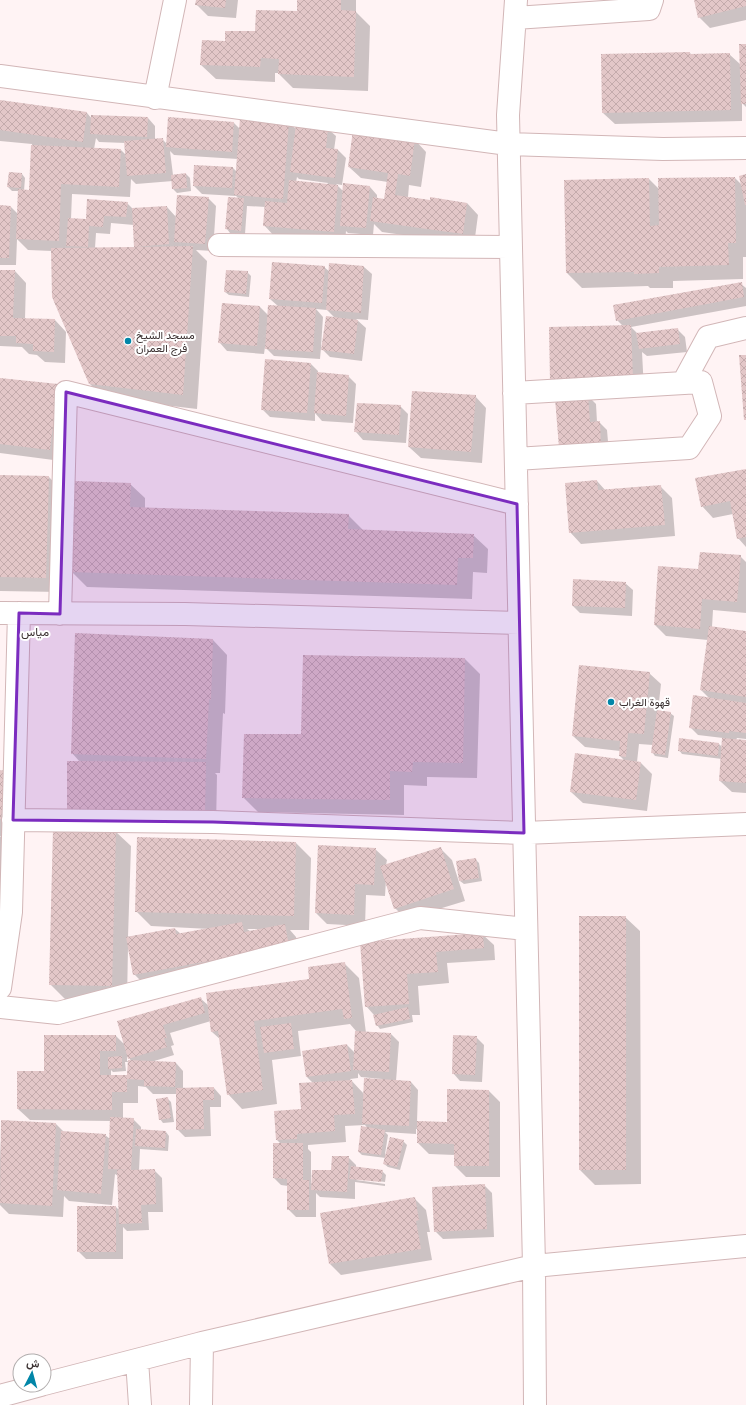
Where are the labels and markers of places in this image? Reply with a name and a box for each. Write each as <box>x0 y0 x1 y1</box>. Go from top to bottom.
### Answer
place label: مسجد الشيخ فرج العمران <box>136 327 195 356</box>
marker: مسجد الشيخ فرج العمران <box>123 336 133 346</box>
place label: قهوة الغراب <box>619 694 670 709</box>
marker: قهوة الغراب <box>606 697 616 707</box>

